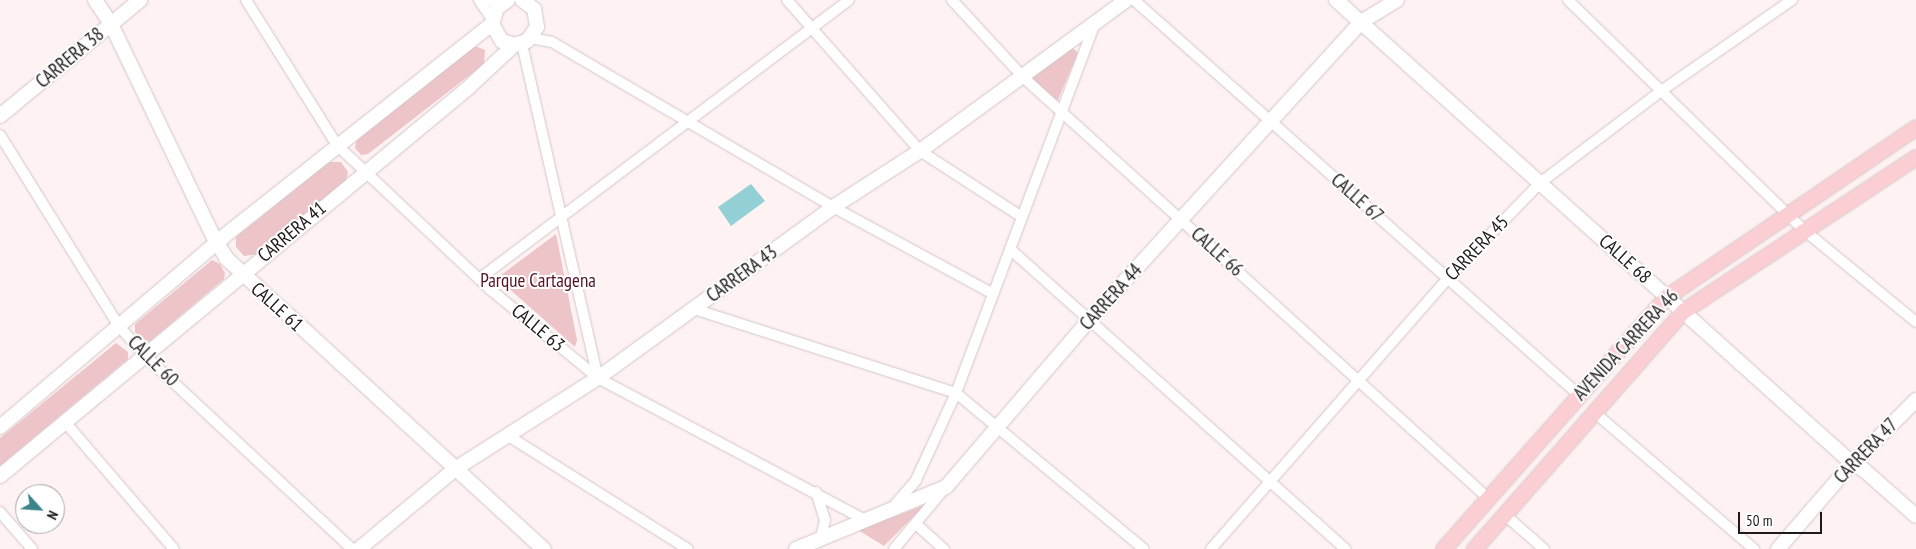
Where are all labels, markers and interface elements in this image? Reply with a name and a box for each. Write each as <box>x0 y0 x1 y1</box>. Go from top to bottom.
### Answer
street label: CARRERA 38 <box>31 23 109 93</box>
street label: CALLE 67 <box>1326 169 1388 227</box>
street label: CARRERA 41 <box>253 197 331 267</box>
street label: CARRERA 45 <box>1440 210 1514 286</box>
street label: CALLE 66 <box>1186 223 1248 281</box>
street label: CALLE 68 <box>1594 230 1656 288</box>
street label: CARRERA 43 <box>702 241 782 307</box>
street label: CARRERA 44 <box>1075 259 1147 335</box>
park label: Parque Cartagena <box>480 270 596 292</box>
street label: CALLE 61 <box>246 278 308 336</box>
street label: AVENIDA CARRERA 46 <box>1568 284 1684 406</box>
street label: CALLE 63 <box>507 299 569 357</box>
street label: CALLE 60 <box>123 331 183 391</box>
street label: CARRERA 47 <box>1829 413 1903 489</box>
north arrow <box>15 484 65 534</box>
scale bar <box>1741 502 1825 534</box>
text: N <box>43 508 62 522</box>
text: 50 m <box>1746 511 1772 530</box>

